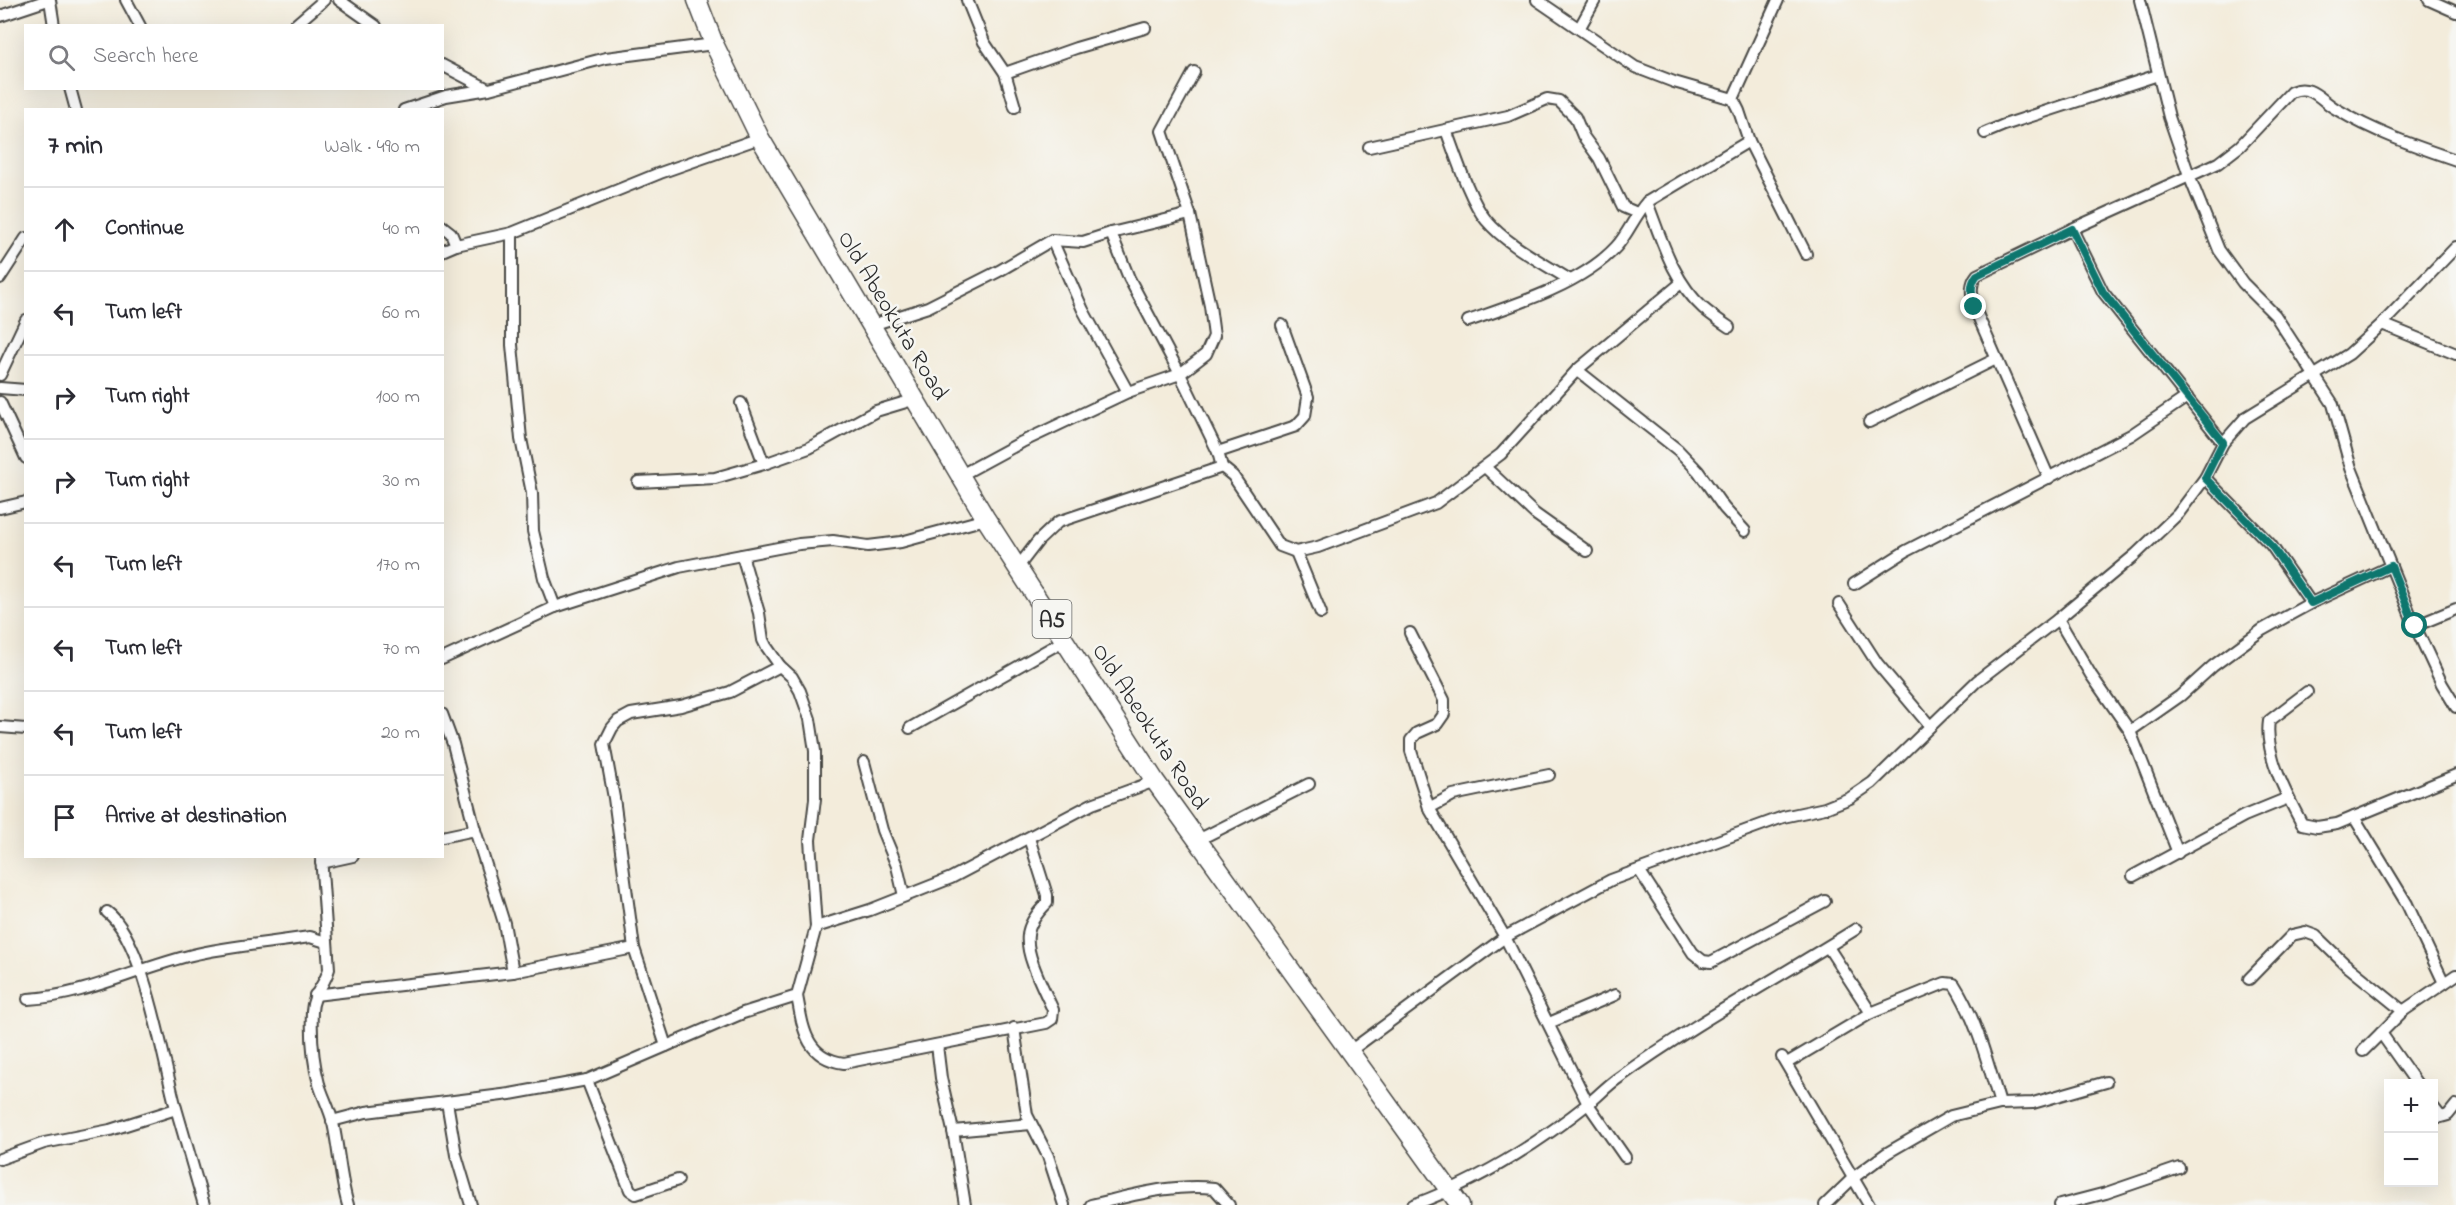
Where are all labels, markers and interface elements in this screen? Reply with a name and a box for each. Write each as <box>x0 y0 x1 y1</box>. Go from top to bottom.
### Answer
search box <box>24 24 444 90</box>
icon: search <box>45 41 78 74</box>
text: Search here <box>93 41 198 73</box>
text: 7 min <box>48 128 103 166</box>
text: Walk · 490 m <box>324 133 420 162</box>
icon: ahead <box>48 213 81 246</box>
text: Continue <box>105 213 184 245</box>
text: 40 m <box>383 215 420 244</box>
street label: Old Abeokuta Road <box>827 225 957 408</box>
route end <box>1960 293 1986 319</box>
icon: left <box>48 297 81 330</box>
text: Turn left <box>105 297 182 329</box>
text: 60 m <box>382 299 420 328</box>
icon: right <box>48 381 81 414</box>
text: Turn right <box>105 381 190 413</box>
text: 100 m <box>376 383 420 412</box>
icon: right <box>48 465 81 498</box>
text: Turn right <box>105 465 190 497</box>
text: 30 m <box>383 467 420 496</box>
icon: left <box>48 549 81 582</box>
text: Turn left <box>105 549 182 581</box>
text: 170 m <box>376 551 420 580</box>
road number: A5 <box>1032 600 1072 638</box>
route start <box>2401 612 2427 638</box>
icon: left <box>48 633 81 666</box>
text: Turn left <box>105 633 182 665</box>
text: 70 m <box>383 635 420 664</box>
street label: Old Abeokuta Road <box>1082 637 1216 818</box>
icon: left <box>48 717 81 750</box>
text: Turn left <box>105 717 182 749</box>
text: 20 m <box>381 719 420 748</box>
icon: arrive <box>48 801 81 834</box>
text: Arrive at destination <box>105 801 287 833</box>
map controls <box>2384 1079 2438 1187</box>
button: + <box>2384 1079 2438 1133</box>
button: − <box>2384 1133 2438 1187</box>

